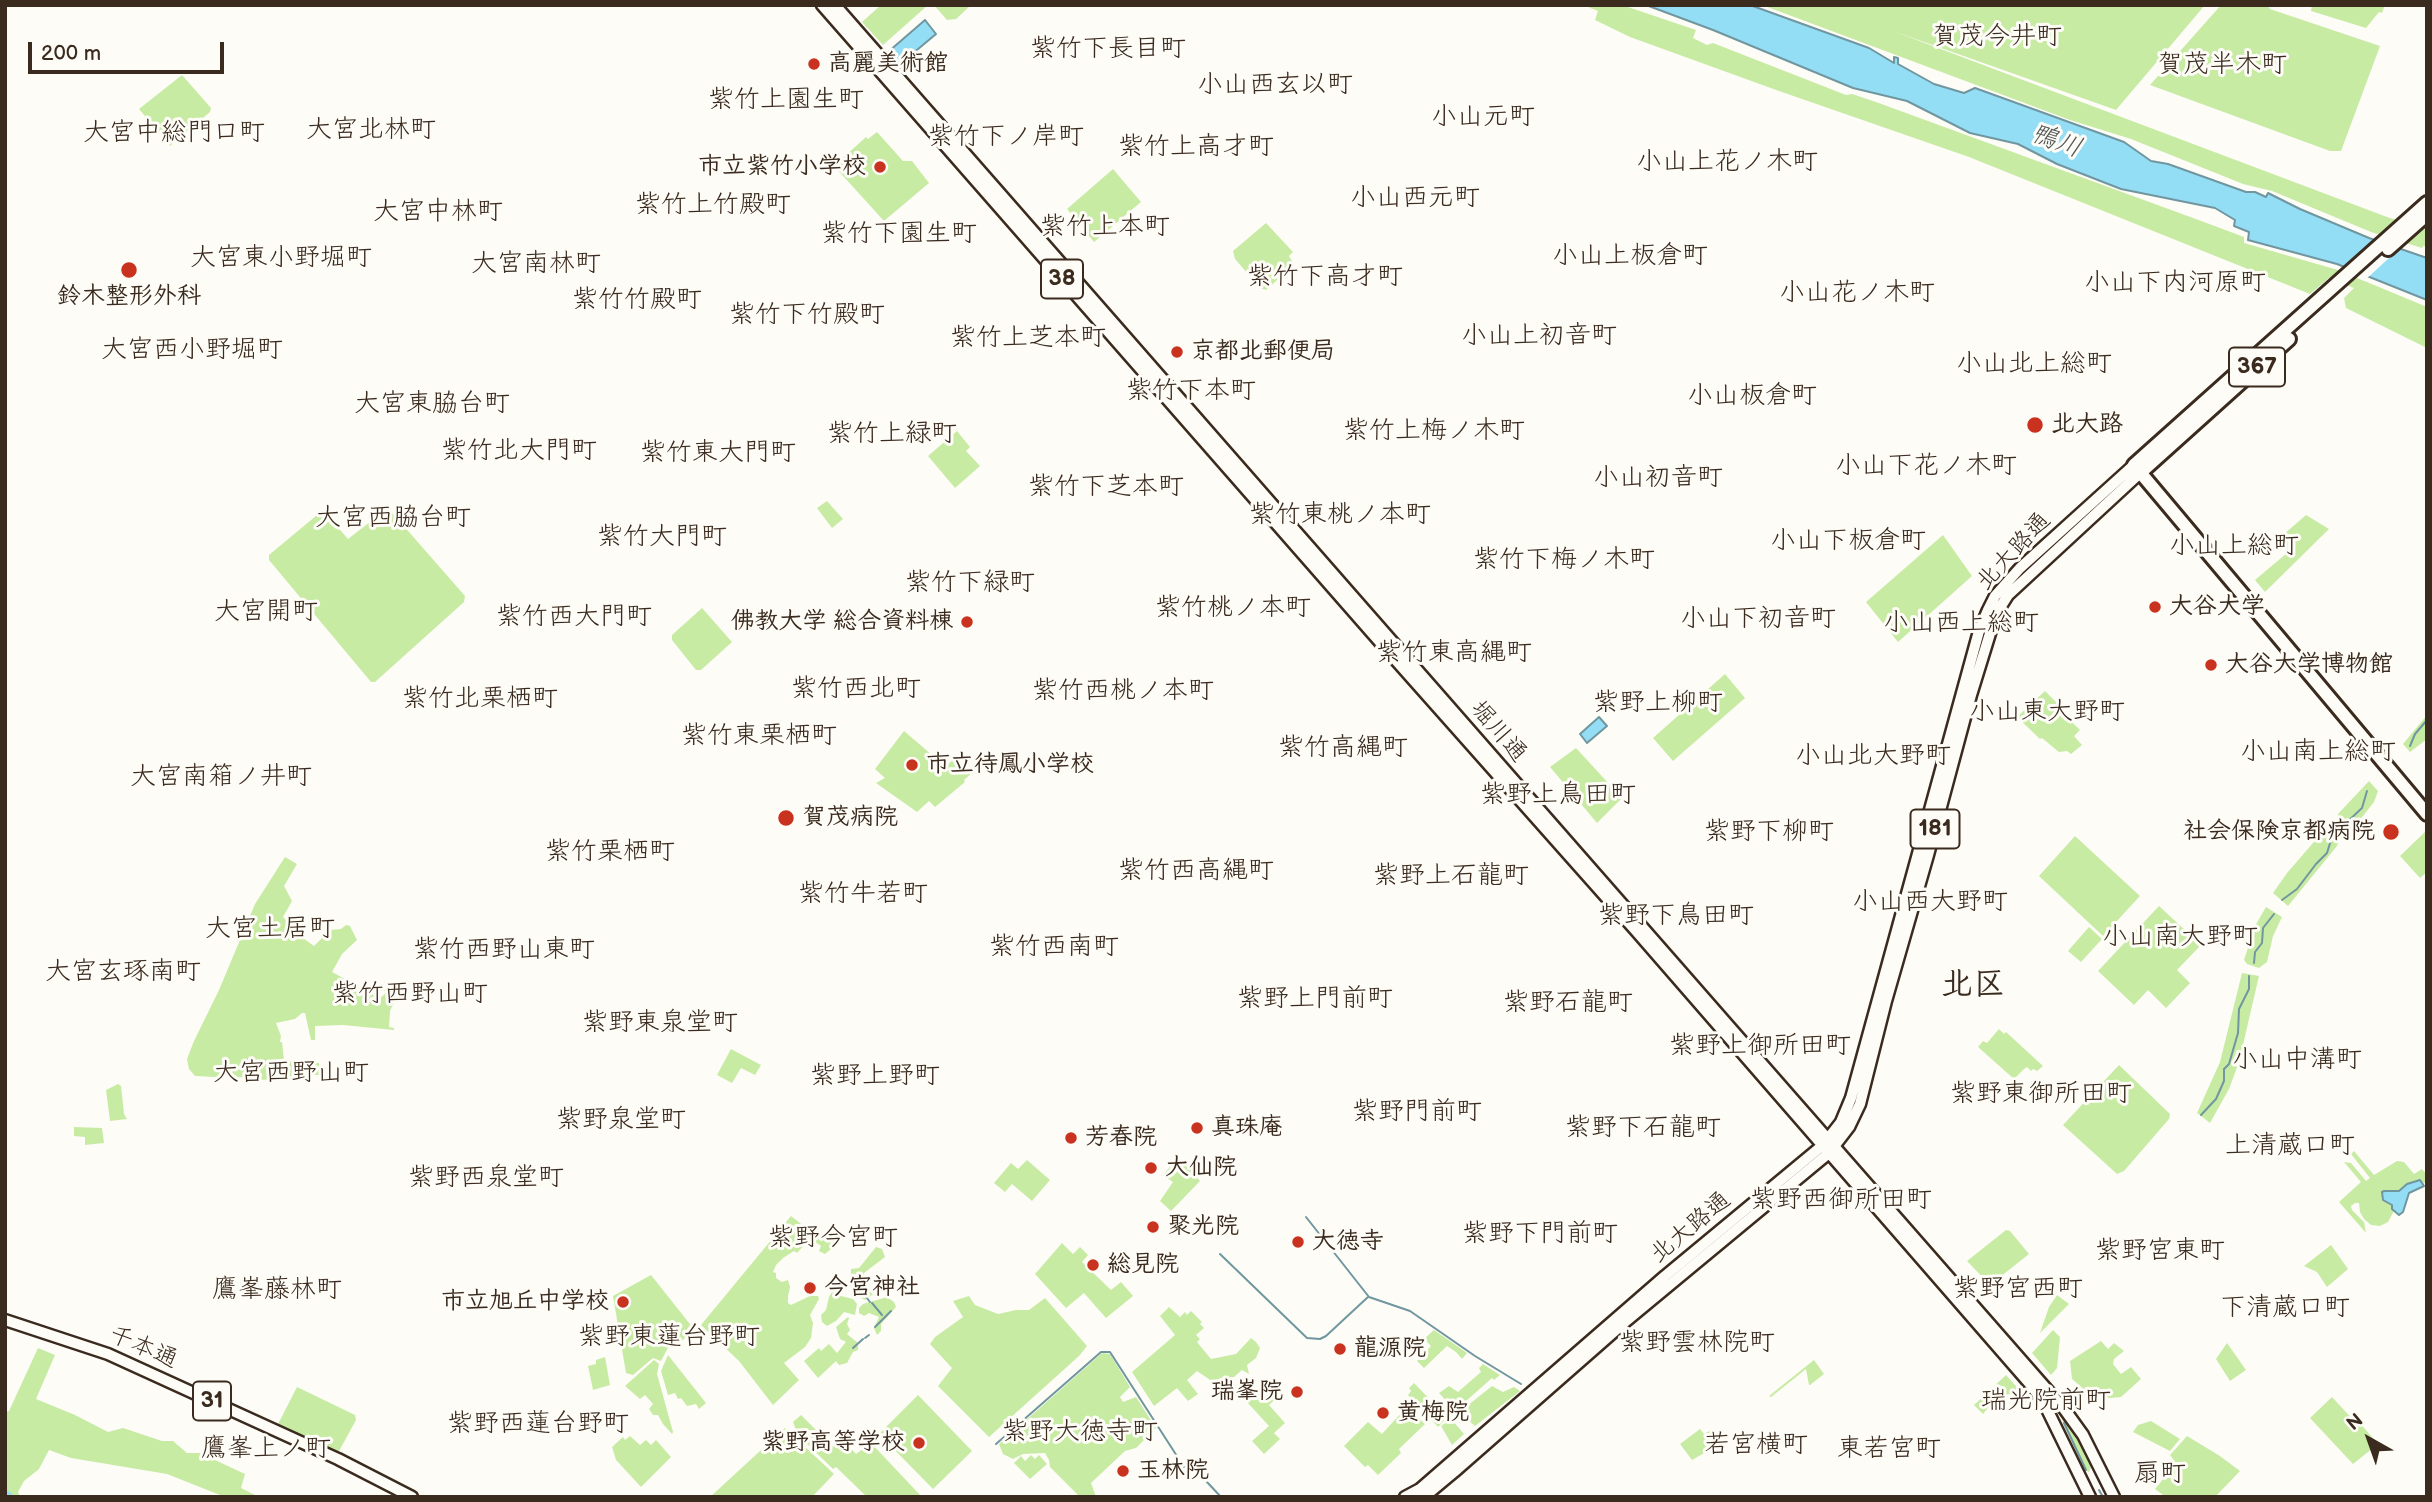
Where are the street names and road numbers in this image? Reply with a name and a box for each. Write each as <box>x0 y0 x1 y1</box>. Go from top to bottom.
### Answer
road number: 38 <box>1041 260 1083 298</box>
road number: 367 <box>2229 348 2285 386</box>
street label: 北大路通 <box>1971 507 2057 597</box>
street label: 堀川通 <box>1464 695 1532 769</box>
road number: 181 <box>1910 810 1960 848</box>
street label: 北大路通 <box>1645 1186 1737 1270</box>
street label: 千本通 <box>104 1321 182 1375</box>
road number: 31 <box>193 1382 231 1420</box>

